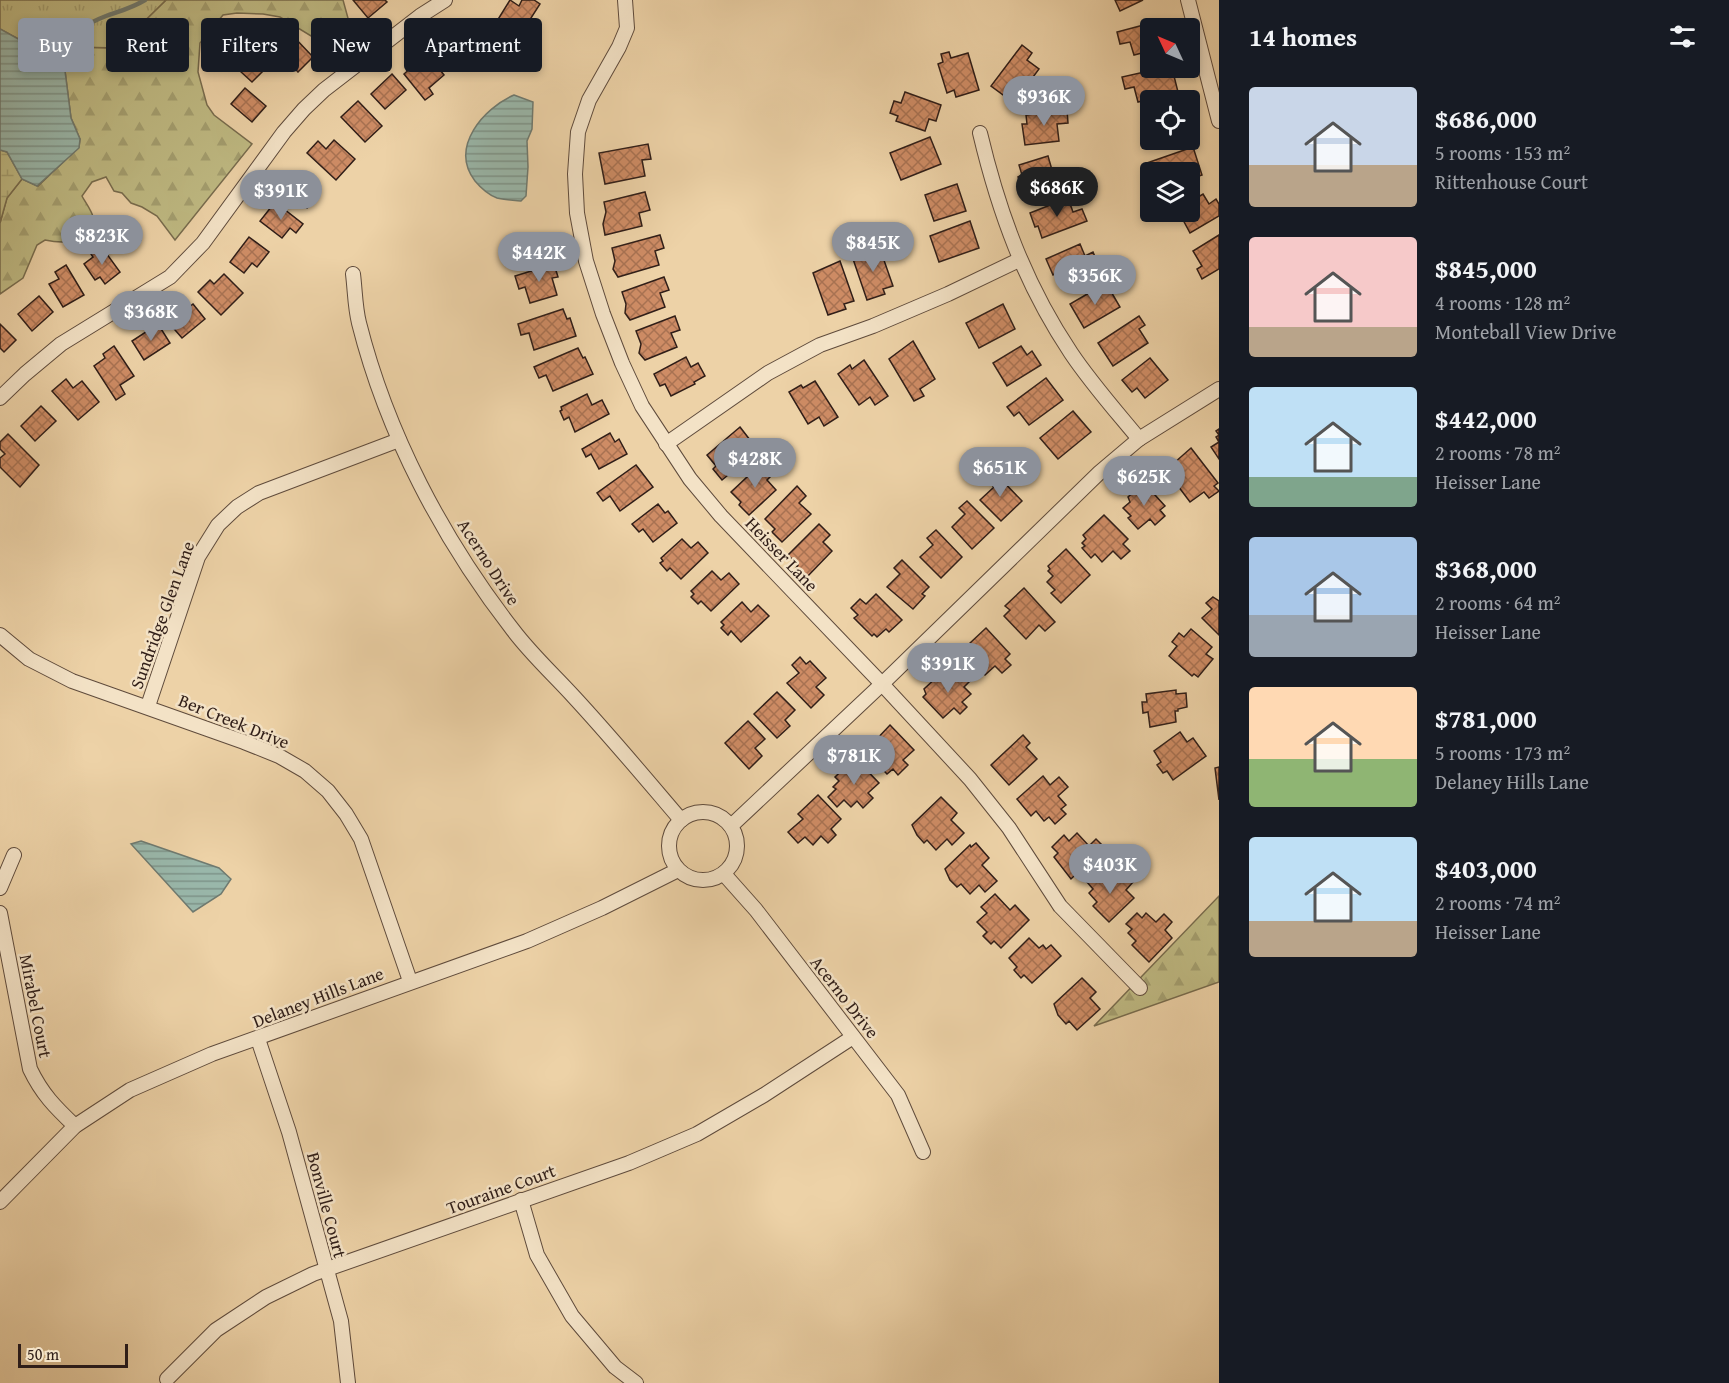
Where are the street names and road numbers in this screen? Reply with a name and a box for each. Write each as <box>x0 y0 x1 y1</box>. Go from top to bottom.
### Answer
street label: Heisser Lane <box>739 510 825 598</box>
street label: Acerno Drive <box>451 513 527 611</box>
street label: Sundridge Glen Lane <box>123 537 201 693</box>
street label: Ber Creek Drive <box>175 687 293 755</box>
street label: Acerno Drive <box>804 950 886 1044</box>
street label: Mirabel Court <box>13 952 59 1061</box>
street label: Delaney Hills Lane <box>249 960 387 1034</box>
street label: Bonville Court <box>300 1149 354 1262</box>
street label: Touraine Court <box>443 1157 560 1221</box>

